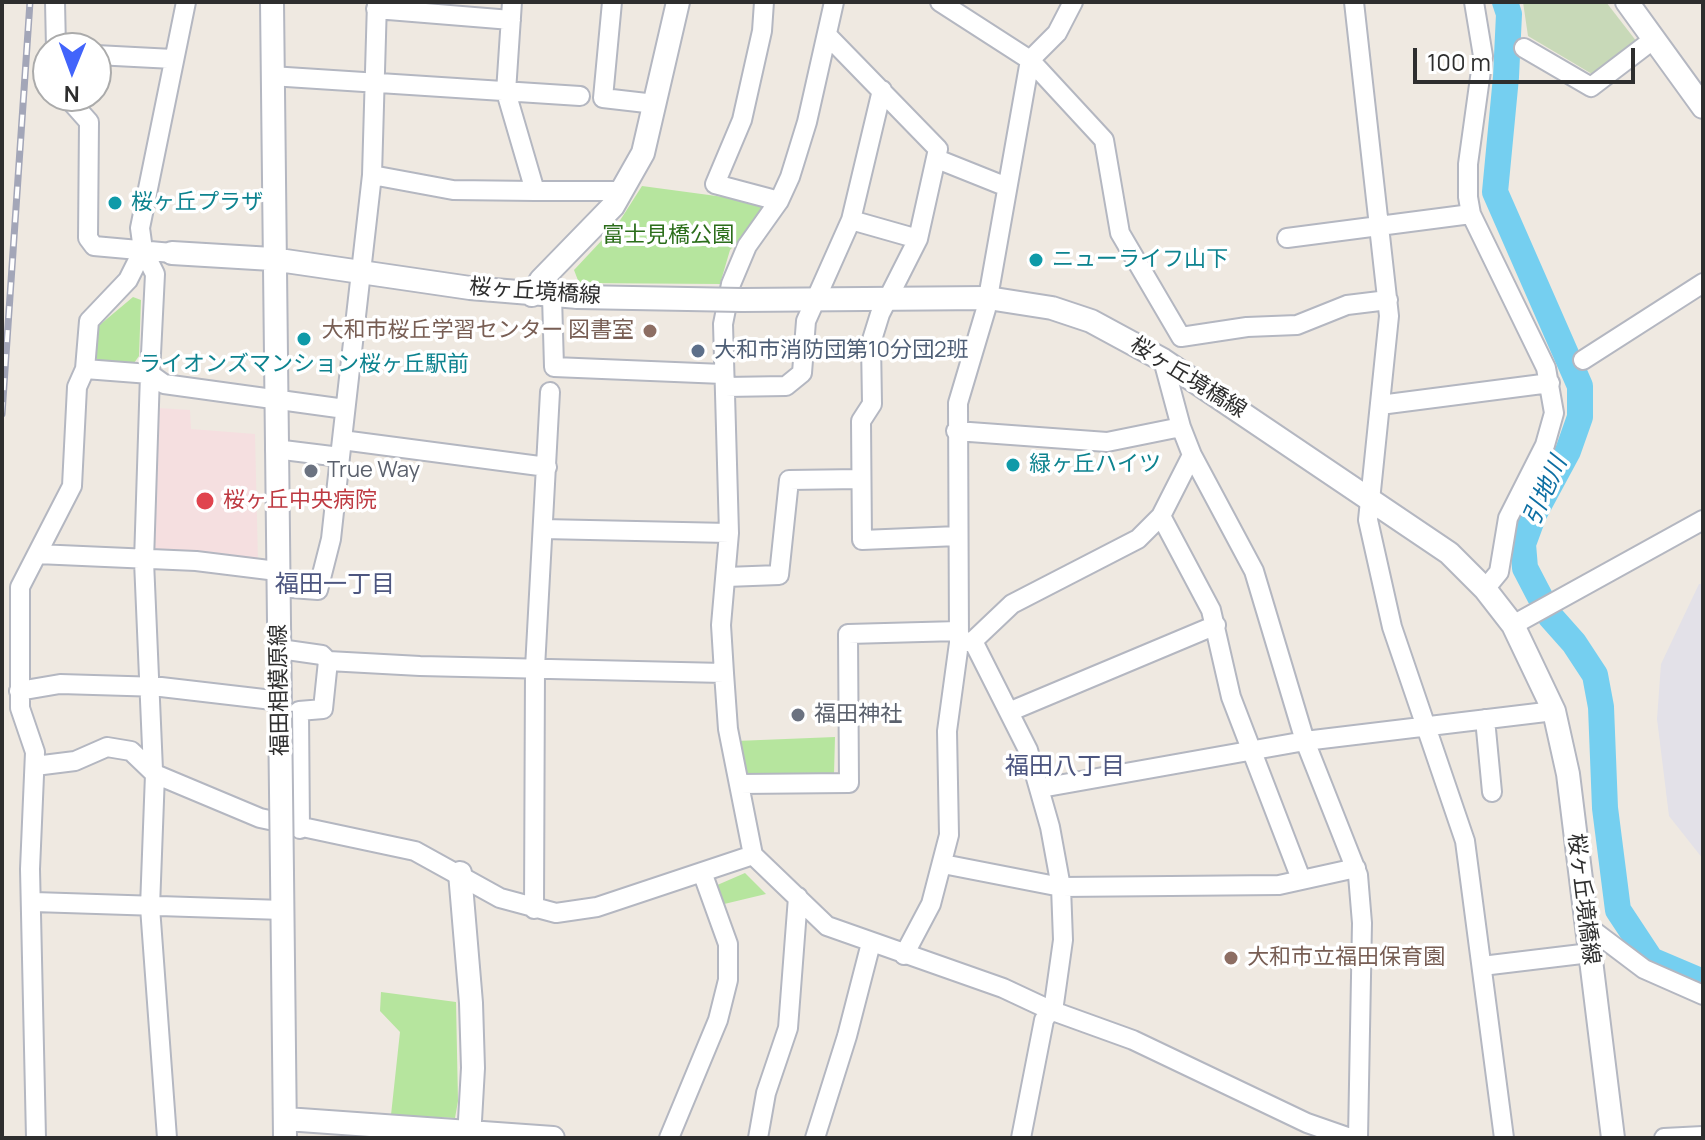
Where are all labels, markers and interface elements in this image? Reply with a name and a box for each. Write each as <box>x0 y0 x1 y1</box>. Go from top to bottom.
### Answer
north arrow <box>32 32 112 112</box>
scale bar <box>1417 32 1639 82</box>
text: 100 m <box>1427 45 1491 78</box>
text: N <box>63 79 80 109</box>
place label: 桜ヶ丘プラザ <box>131 190 263 216</box>
marker: 桜ヶ丘プラザ <box>106 194 124 212</box>
park label: 富士見橋公園 <box>602 223 734 249</box>
place label: ニューライフ山下 <box>1052 247 1228 273</box>
marker: ニューライフ山下 <box>1027 251 1045 269</box>
street label: 桜ヶ丘境橋線 <box>468 274 602 310</box>
place label: 大和市桜丘学習センター 図書室 <box>322 318 634 344</box>
marker: 大和市桜丘学習センター 図書室 <box>641 322 659 340</box>
marker: ライオンズマンション桜ヶ丘駅前 <box>295 330 313 348</box>
street label: 桜ヶ丘境橋線 <box>1125 332 1251 424</box>
place label: 大和市消防団第10分団2班 <box>714 338 969 364</box>
marker: 大和市消防団第10分団2班 <box>689 342 707 360</box>
place label: ライオンズマンション桜ヶ丘駅前 <box>139 352 469 378</box>
place label: 緑ヶ丘ハイツ <box>1029 452 1161 478</box>
water label: 引地川 <box>1518 452 1574 530</box>
marker: 緑ヶ丘ハイツ <box>1004 456 1022 474</box>
place label: True Way <box>327 458 420 484</box>
marker: True Way <box>302 462 320 480</box>
place label: 桜ヶ丘中央病院 <box>223 488 377 514</box>
marker: 桜ヶ丘中央病院 <box>194 490 216 512</box>
district label: 福田一丁目 <box>275 571 395 599</box>
street label: 福田相模原線 <box>266 624 294 756</box>
place label: 福田神社 <box>814 702 902 728</box>
marker: 福田神社 <box>789 706 807 724</box>
district label: 福田八丁目 <box>1005 753 1125 781</box>
street label: 桜ヶ丘境橋線 <box>1562 832 1604 966</box>
place label: 大和市立福田保育園 <box>1247 945 1445 971</box>
marker: 大和市立福田保育園 <box>1222 949 1240 967</box>

